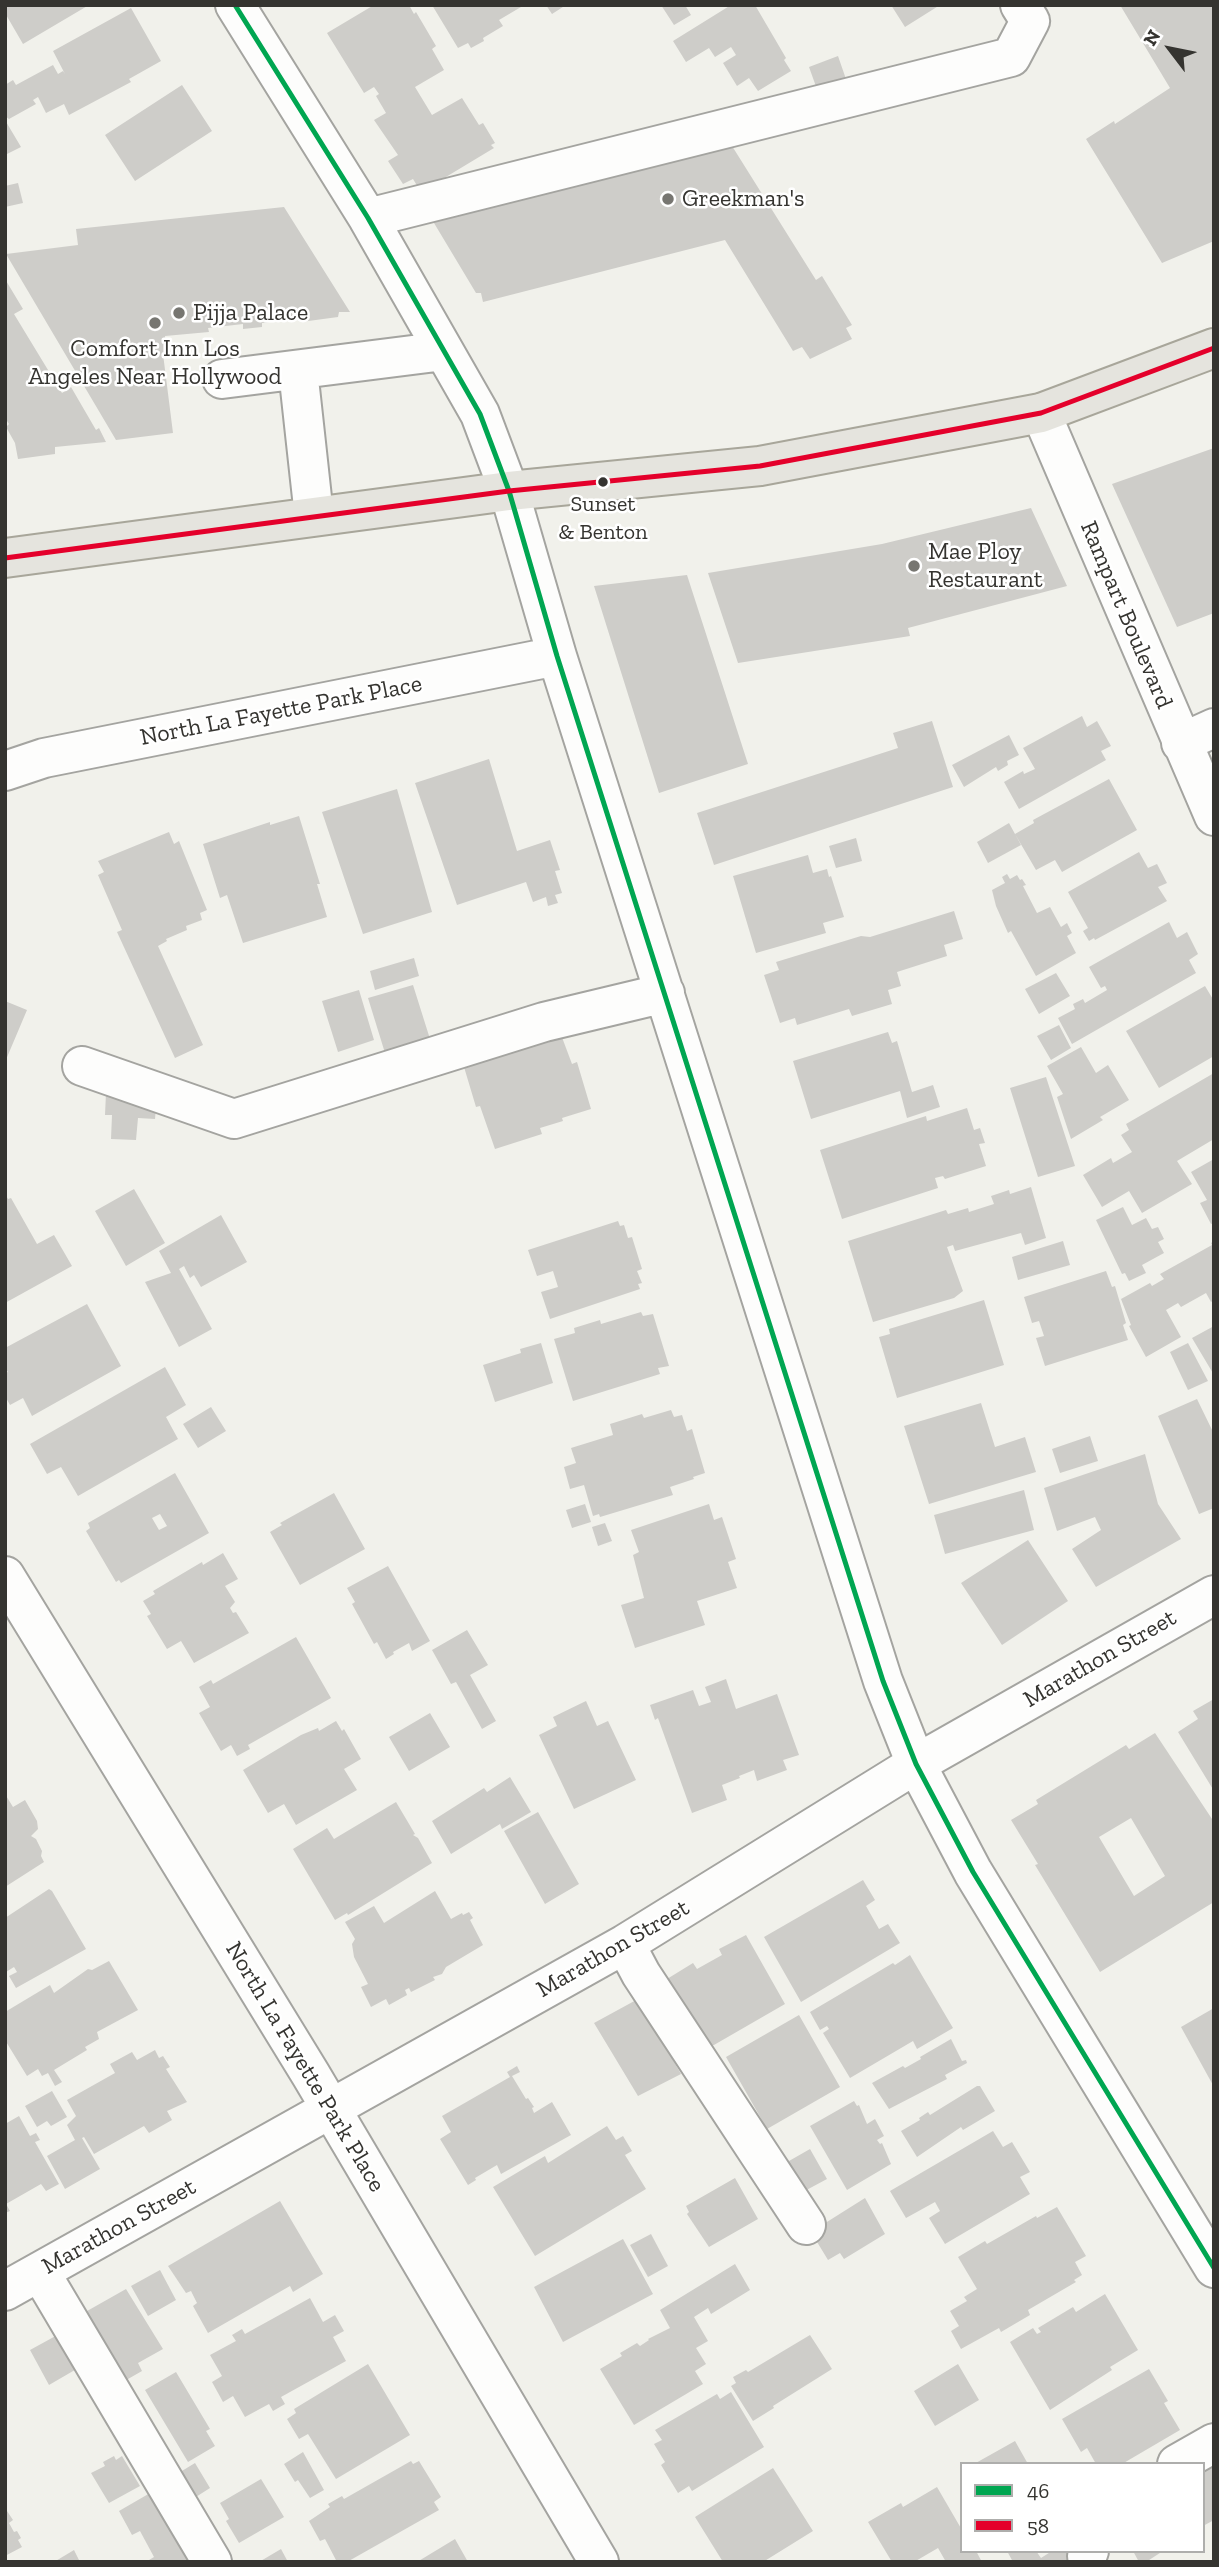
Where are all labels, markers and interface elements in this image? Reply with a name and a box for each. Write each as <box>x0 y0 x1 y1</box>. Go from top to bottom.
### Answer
north arrow <box>1135 14 1205 84</box>
text: N <box>1138 25 1165 50</box>
place label: Greekman's <box>682 185 804 213</box>
marker: Greekman's <box>660 191 676 207</box>
place label: Pijja Palace <box>193 299 308 327</box>
marker: Pijja Palace <box>171 305 187 321</box>
marker: Comfort Inn Los Angeles Near Hollywood <box>147 315 163 331</box>
place label: Comfort Inn Los Angeles Near Hollywood <box>28 335 282 391</box>
marker: Sunset & Benton <box>596 475 610 489</box>
place label: Sunset & Benton <box>558 492 648 544</box>
street label: Rampart Boulevard <box>1073 517 1179 713</box>
place label: Mae Ploy Restaurant <box>928 538 1043 594</box>
marker: Mae Ploy Restaurant <box>906 558 922 574</box>
street label: North La Fayette Park Place <box>138 670 424 752</box>
street label: Marathon Street <box>1019 1604 1181 1714</box>
street label: Marathon Street <box>532 1894 694 2004</box>
street label: North La Fayette Park Place <box>219 1937 391 2197</box>
street label: Marathon Street <box>37 2173 201 2281</box>
legend <box>960 2462 1205 2553</box>
text: 46 <box>1027 2478 1049 2503</box>
text: 58 <box>1027 2513 1049 2538</box>

